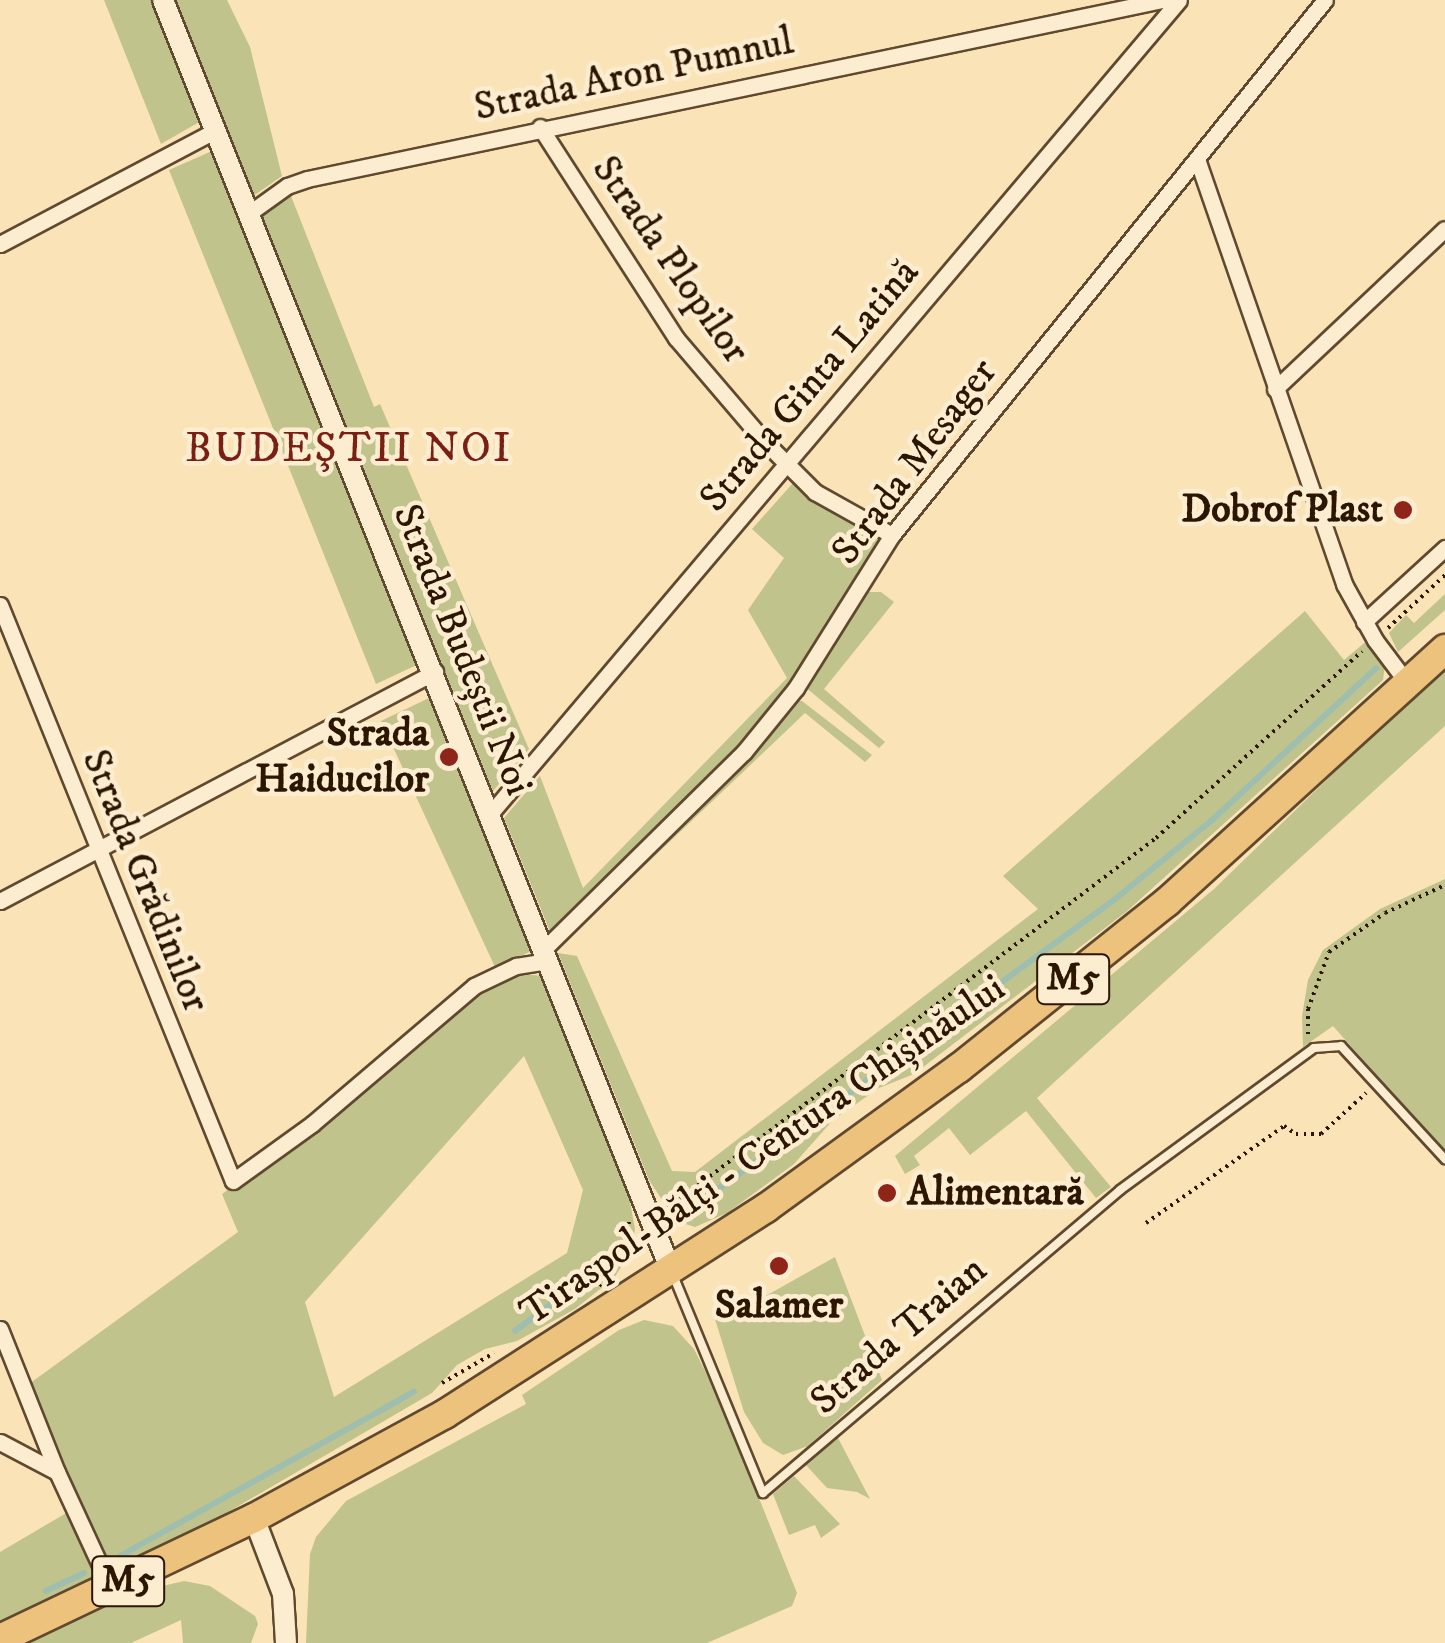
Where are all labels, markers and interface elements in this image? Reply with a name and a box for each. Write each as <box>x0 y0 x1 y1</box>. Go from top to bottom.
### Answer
street label: Strada Aron Pumnul <box>470 18 798 132</box>
street label: Strada Plopilor <box>581 147 759 373</box>
street label: Strada Ginta Latină <box>690 250 930 522</box>
street label: Strada Mesager <box>822 350 1008 574</box>
district label: BUDEŞTII NOI <box>185 424 513 474</box>
place label: Dobrof Plast <box>1181 486 1383 534</box>
street label: Strada Budeștii Noi <box>382 498 542 802</box>
marker: Dobrof Plast <box>1392 499 1414 521</box>
place label: Strada Haiducilor <box>255 710 429 804</box>
street label: Strada Grădinilor <box>71 743 219 1019</box>
marker: Strada Haiducilor <box>438 746 460 768</box>
road number: M5 <box>1036 946 1110 1012</box>
street label: Tiraspol-Bălţi - Centura Chișinăului <box>511 965 1015 1337</box>
place label: Alimentară <box>907 1169 1084 1217</box>
marker: Alimentară <box>876 1182 898 1204</box>
street label: Strada Traian <box>801 1247 997 1425</box>
marker: Salamer <box>768 1255 790 1277</box>
place label: Salamer <box>715 1282 843 1330</box>
road number: M5 <box>90 1548 166 1614</box>

